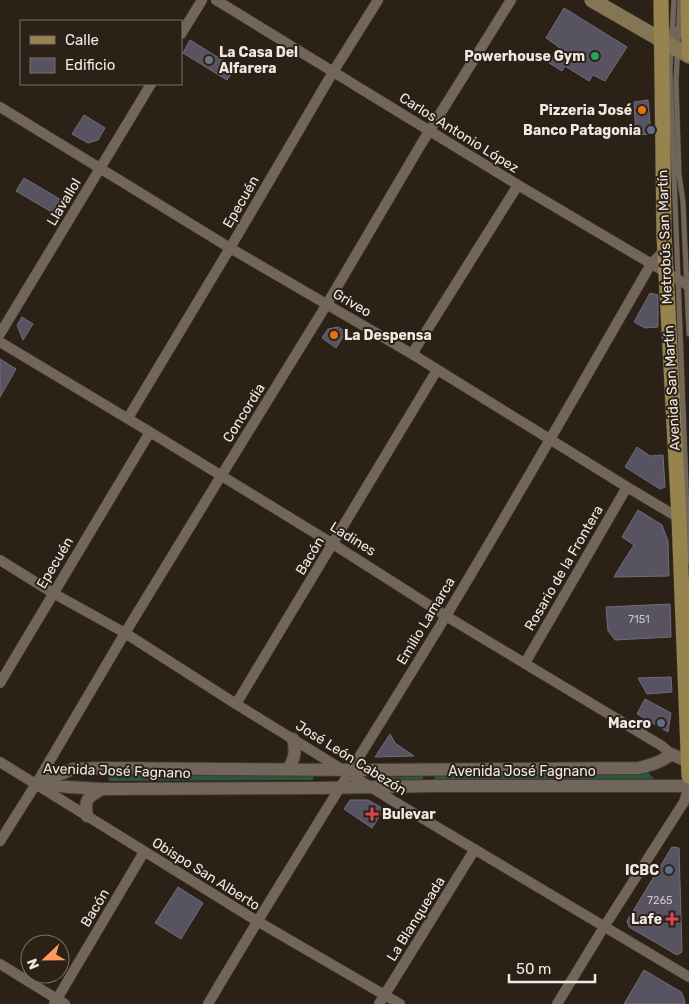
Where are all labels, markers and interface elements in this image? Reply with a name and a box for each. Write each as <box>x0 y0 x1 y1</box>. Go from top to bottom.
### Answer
legend <box>20 20 182 85</box>
text: Calle <box>65 31 99 49</box>
place label: La Casa Del Alfarera <box>219 44 298 77</box>
place label: Powerhouse Gym <box>464 48 585 65</box>
marker: Powerhouse Gym <box>589 50 601 62</box>
marker: La Casa Del Alfarera <box>203 54 215 66</box>
text: Edificio <box>65 56 115 74</box>
street label: Carlos Antonio López <box>396 89 522 177</box>
place label: Pizzeria José <box>539 102 632 119</box>
marker: Pizzeria José <box>636 104 648 116</box>
place label: Banco Patagonia <box>523 122 641 139</box>
marker: Banco Patagonia <box>645 124 657 136</box>
street label: Metrobús San Martín <box>654 169 676 305</box>
street label: Epecuén <box>219 173 263 231</box>
street label: Llavallol <box>43 175 85 229</box>
street label: Griveo <box>330 285 374 321</box>
street label: Avenida San Martín <box>660 325 684 451</box>
place label: La Despensa <box>344 327 432 344</box>
marker: La Despensa <box>328 329 340 341</box>
street label: Concordia <box>219 380 269 446</box>
street label: Rosario de la Frontera <box>521 502 607 634</box>
street label: Ladines <box>327 518 379 560</box>
street label: Epecuén <box>33 534 77 592</box>
street label: Bacón <box>292 534 328 578</box>
street label: Emilio Lamarca <box>393 574 459 668</box>
house number: 7151 <box>628 613 650 626</box>
place label: Macro <box>608 715 651 732</box>
street label: José León Cabezón <box>292 717 410 799</box>
marker: Macro <box>655 717 667 729</box>
street label: Avenida José Fagnano <box>43 760 191 782</box>
street label: Avenida José Fagnano <box>448 763 596 780</box>
place label: Bulevar <box>382 806 436 823</box>
marker: Bulevar <box>366 808 378 820</box>
street label: Obispo San Alberto <box>149 834 263 914</box>
place label: ICBC <box>625 862 659 879</box>
marker: ICBC <box>663 864 675 876</box>
street label: La Blanqueada <box>383 874 449 964</box>
street label: Bacón <box>77 886 113 930</box>
house number: 7265 <box>647 894 673 907</box>
place label: Lafe <box>631 911 662 928</box>
marker: Lafe <box>666 913 678 925</box>
north arrow <box>20 934 70 984</box>
scale bar <box>509 952 595 984</box>
text: N <box>24 956 43 972</box>
text: 50 m <box>516 960 551 978</box>

